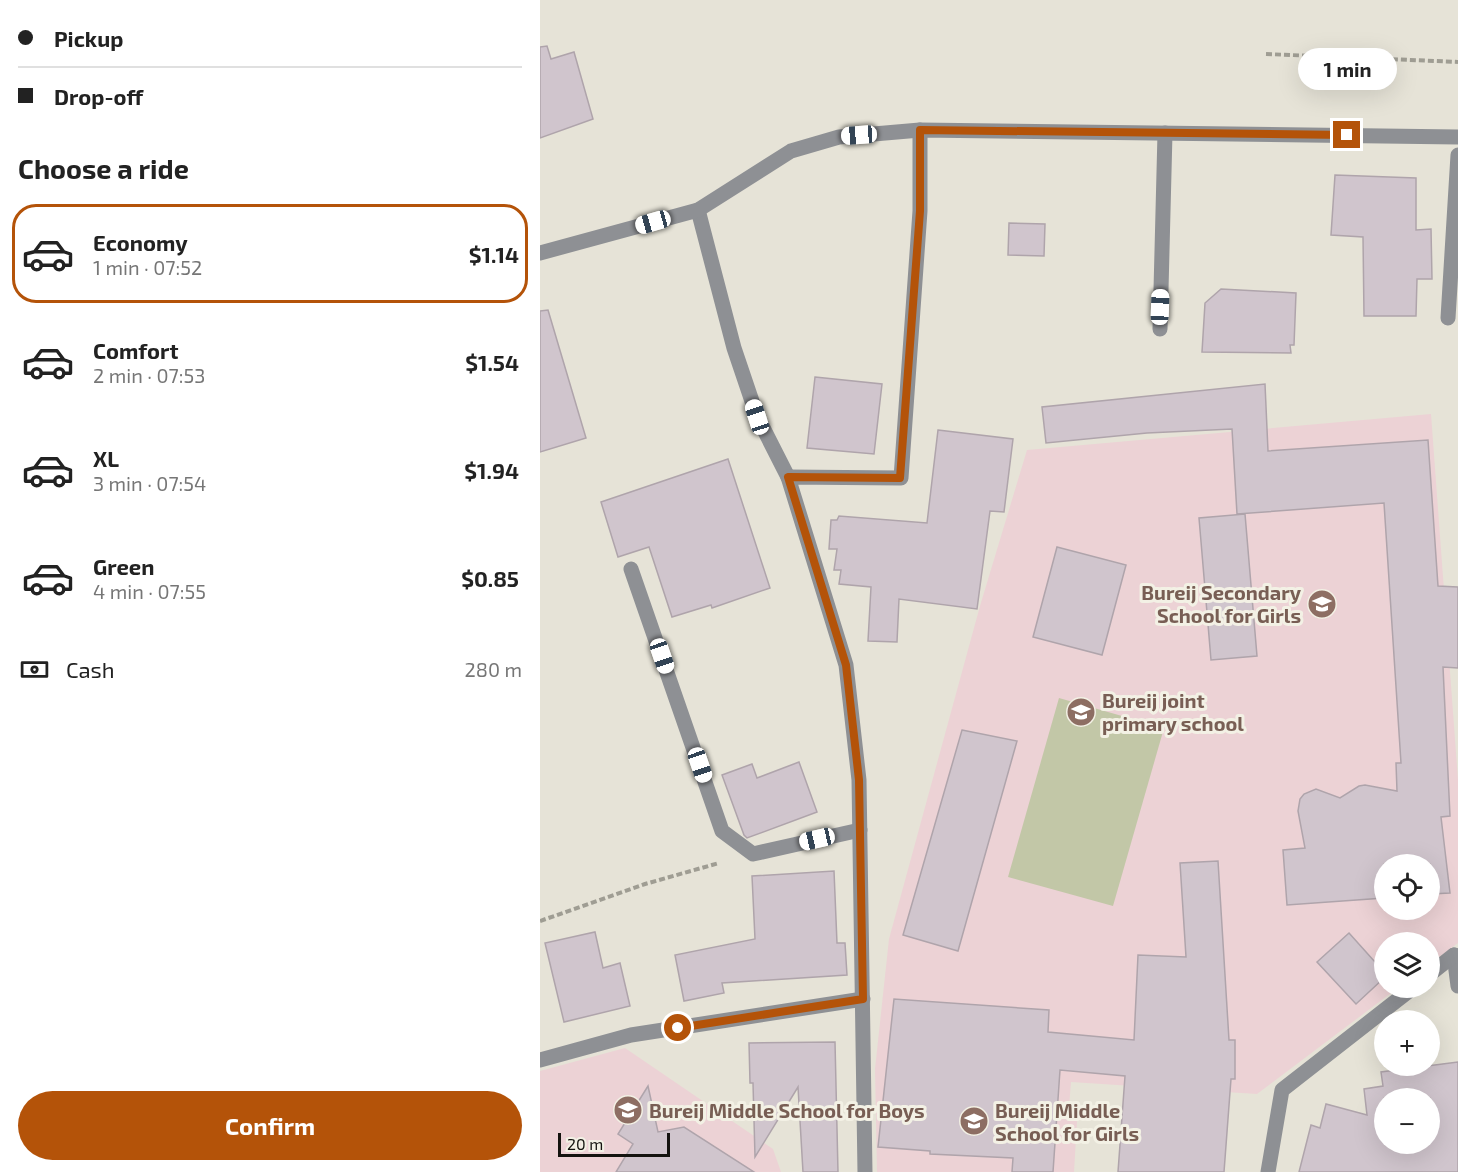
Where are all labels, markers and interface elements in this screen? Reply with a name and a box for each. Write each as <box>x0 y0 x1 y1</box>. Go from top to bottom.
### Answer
text: Pickup <box>54 25 123 51</box>
callout: 1 min <box>1298 48 1396 90</box>
text: 1 min <box>1323 57 1372 81</box>
text: Drop-off <box>54 83 143 109</box>
route end <box>1333 121 1360 148</box>
car <box>840 125 878 145</box>
text: Choose a ride <box>18 152 189 184</box>
car <box>633 208 673 236</box>
icon: car <box>21 227 75 281</box>
text: Economy <box>93 229 188 255</box>
text: $1.14 <box>469 241 519 267</box>
text: 1 min · 07:52 <box>93 255 202 279</box>
car <box>1150 289 1170 325</box>
icon: car <box>21 335 75 389</box>
text: Comfort <box>93 337 178 363</box>
text: $1.54 <box>465 349 519 375</box>
text: 2 min · 07:53 <box>93 363 205 387</box>
car <box>743 397 771 437</box>
icon: car <box>21 443 75 497</box>
text: XL <box>93 445 119 471</box>
text: $1.94 <box>464 457 519 483</box>
text: 3 min · 07:54 <box>93 471 206 495</box>
icon: car <box>21 551 75 605</box>
text: Green <box>93 553 155 579</box>
text: $0.85 <box>461 565 519 591</box>
text: 4 min · 07:55 <box>93 579 206 603</box>
place label: Bureij Secondary School for Girls <box>1141 580 1302 627</box>
school or university icon: Bureij Secondary School for Girls <box>1306 588 1338 620</box>
car <box>648 636 676 676</box>
icon: cash <box>18 653 51 686</box>
text: Cash <box>66 656 115 682</box>
text: 280 m <box>465 657 522 681</box>
place label: Bureij joint primary school <box>1102 688 1244 736</box>
school or university icon: Bureij joint primary school <box>1065 696 1097 728</box>
car <box>686 745 714 785</box>
car <box>797 826 837 852</box>
map controls <box>1374 854 1440 1154</box>
button: locate <box>1374 854 1440 920</box>
button: layers <box>1374 932 1440 998</box>
button: + <box>1374 1010 1440 1076</box>
route start <box>664 1014 691 1041</box>
button: − <box>1374 1088 1440 1154</box>
button: Confirm <box>18 1091 522 1160</box>
school or university icon: Bureij Middle School for Boys <box>612 1094 644 1126</box>
place label: Bureij Middle School for Boys <box>649 1098 925 1123</box>
place label: Bureij Middle School for Girls <box>995 1098 1139 1145</box>
school or university icon: Bureij Middle School for Girls <box>958 1105 990 1137</box>
scale bar <box>558 1130 670 1158</box>
text: 20 m <box>567 1134 603 1153</box>

